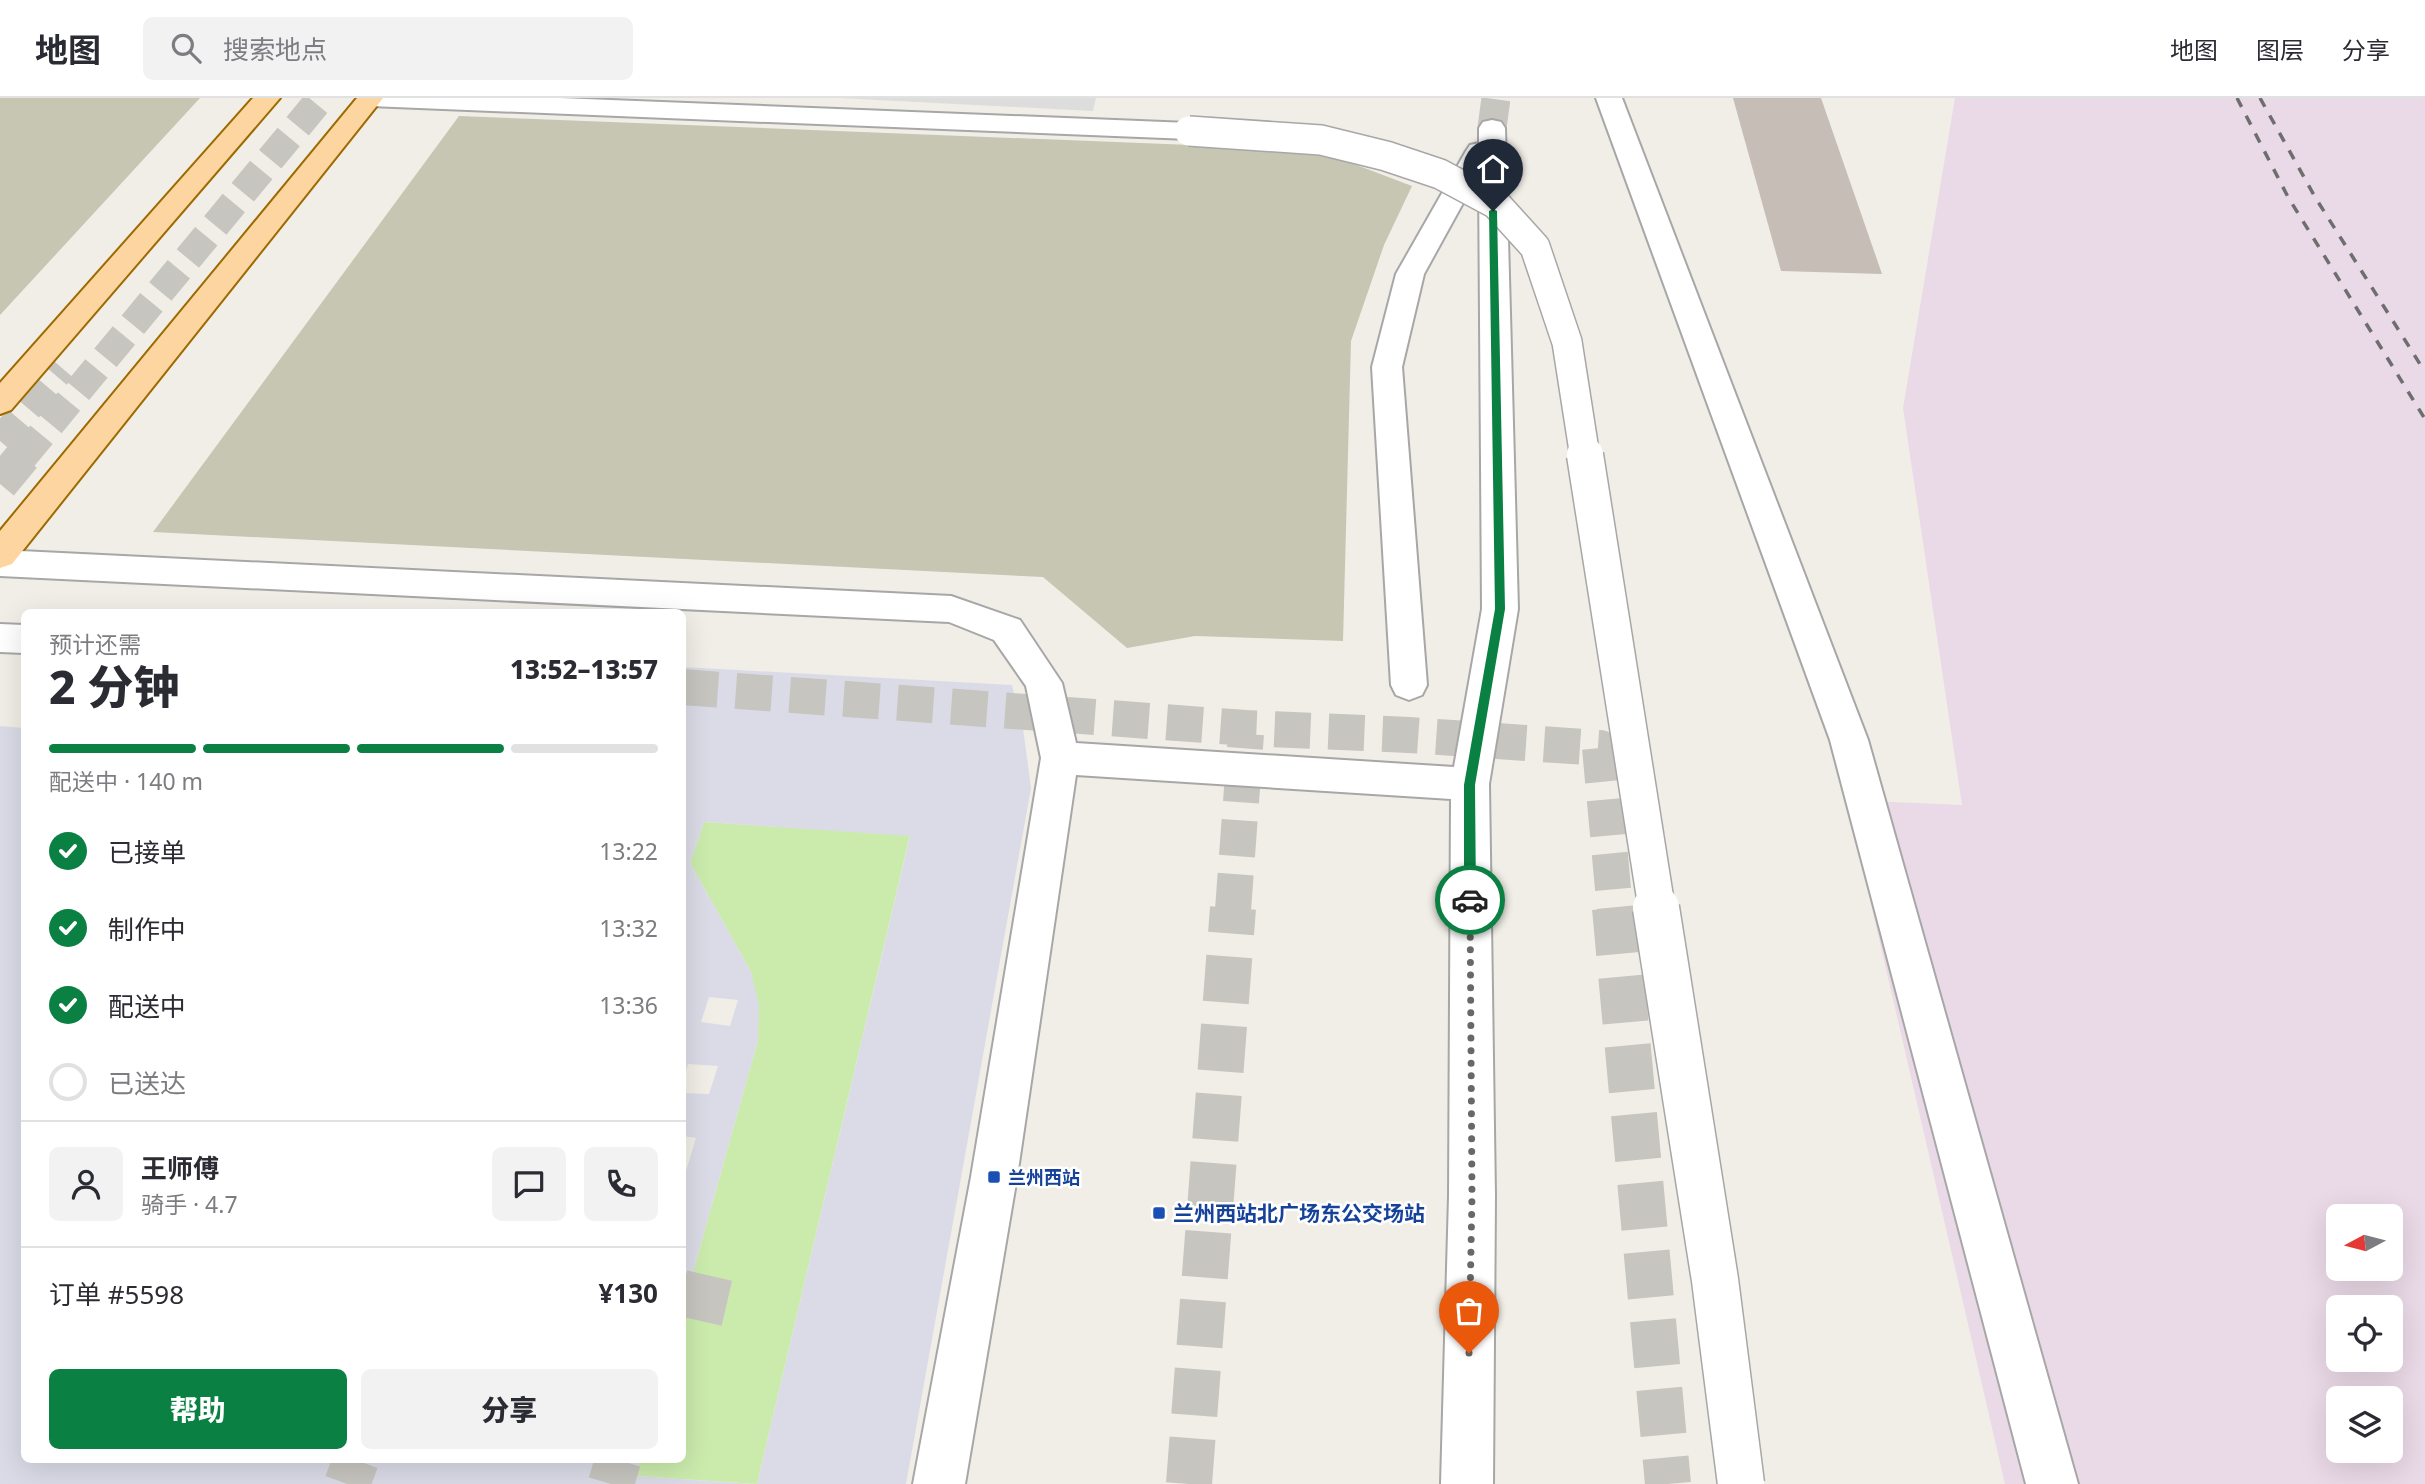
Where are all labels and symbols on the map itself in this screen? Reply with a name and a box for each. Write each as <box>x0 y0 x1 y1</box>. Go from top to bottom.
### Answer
pin <box>1463 139 1523 211</box>
courier <box>1435 865 1505 935</box>
place label: 兰州西站 <box>1008 1165 1080 1189</box>
marker: 兰州西站 <box>986 1169 1002 1185</box>
place label: 兰州西站北广场东公交场站 <box>1173 1199 1425 1227</box>
north arrow <box>2326 1204 2403 1281</box>
marker: 兰州西站北广场东公交场站 <box>1151 1205 1167 1221</box>
pin <box>1439 1281 1499 1353</box>

